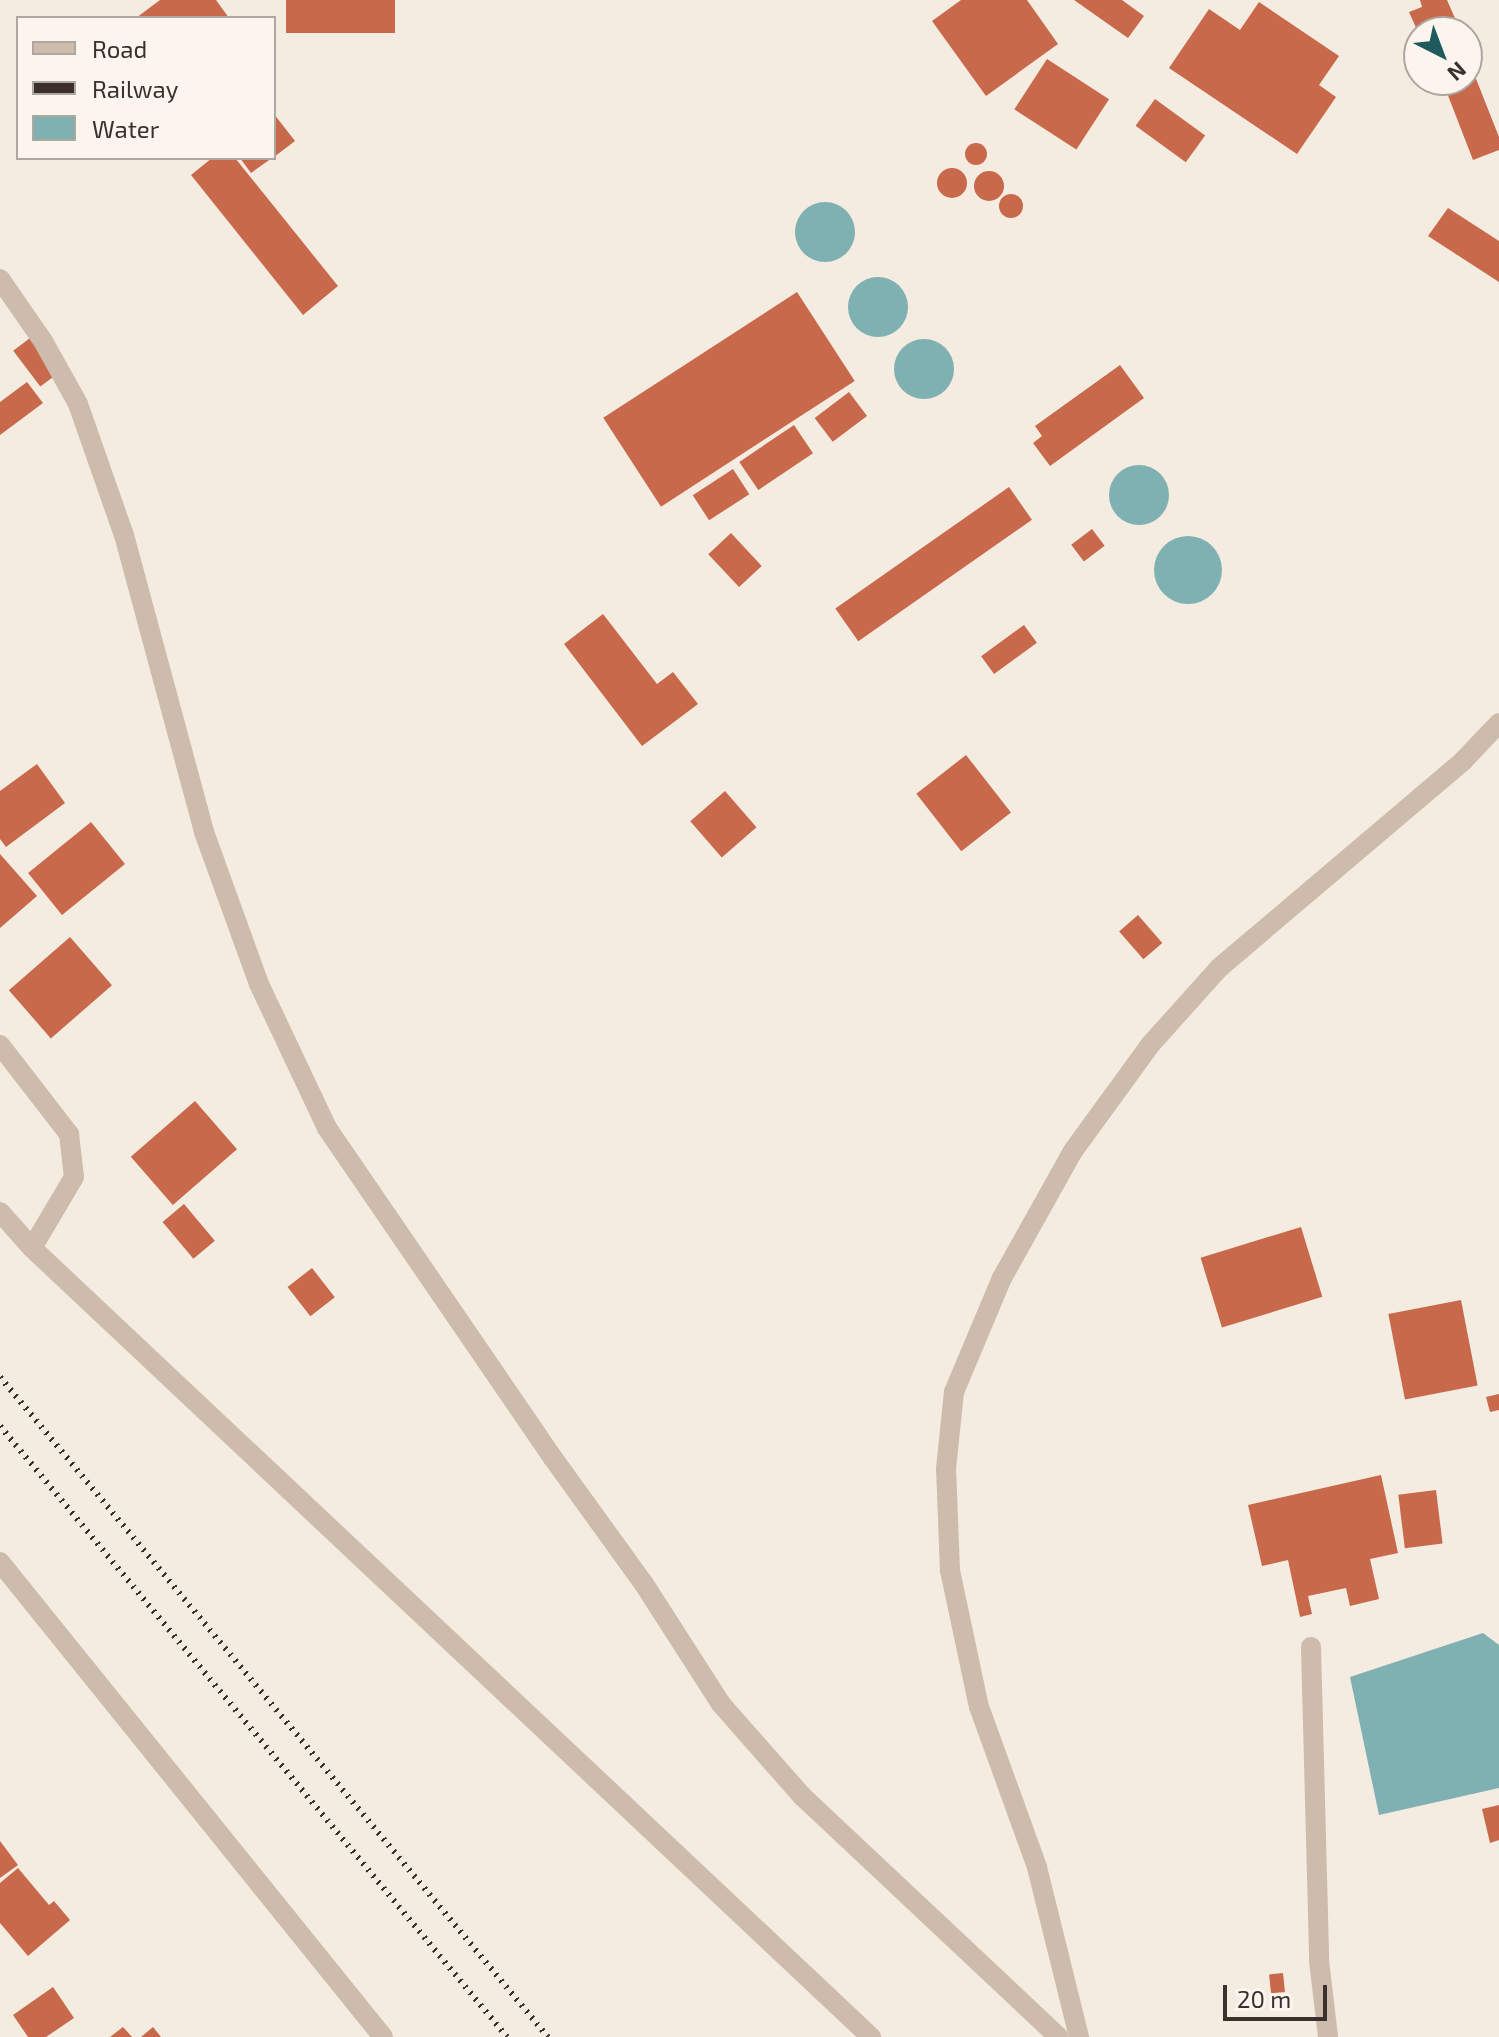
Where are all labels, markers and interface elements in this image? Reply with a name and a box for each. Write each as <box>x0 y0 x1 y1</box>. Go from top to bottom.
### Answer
legend <box>16 16 276 160</box>
north arrow <box>1403 16 1483 96</box>
text: Road <box>92 34 147 63</box>
text: N <box>1443 57 1472 87</box>
text: Railway <box>92 74 178 103</box>
text: Water <box>92 114 159 143</box>
scale bar <box>1227 1969 1331 2019</box>
text: 20 m <box>1237 1984 1291 2013</box>

